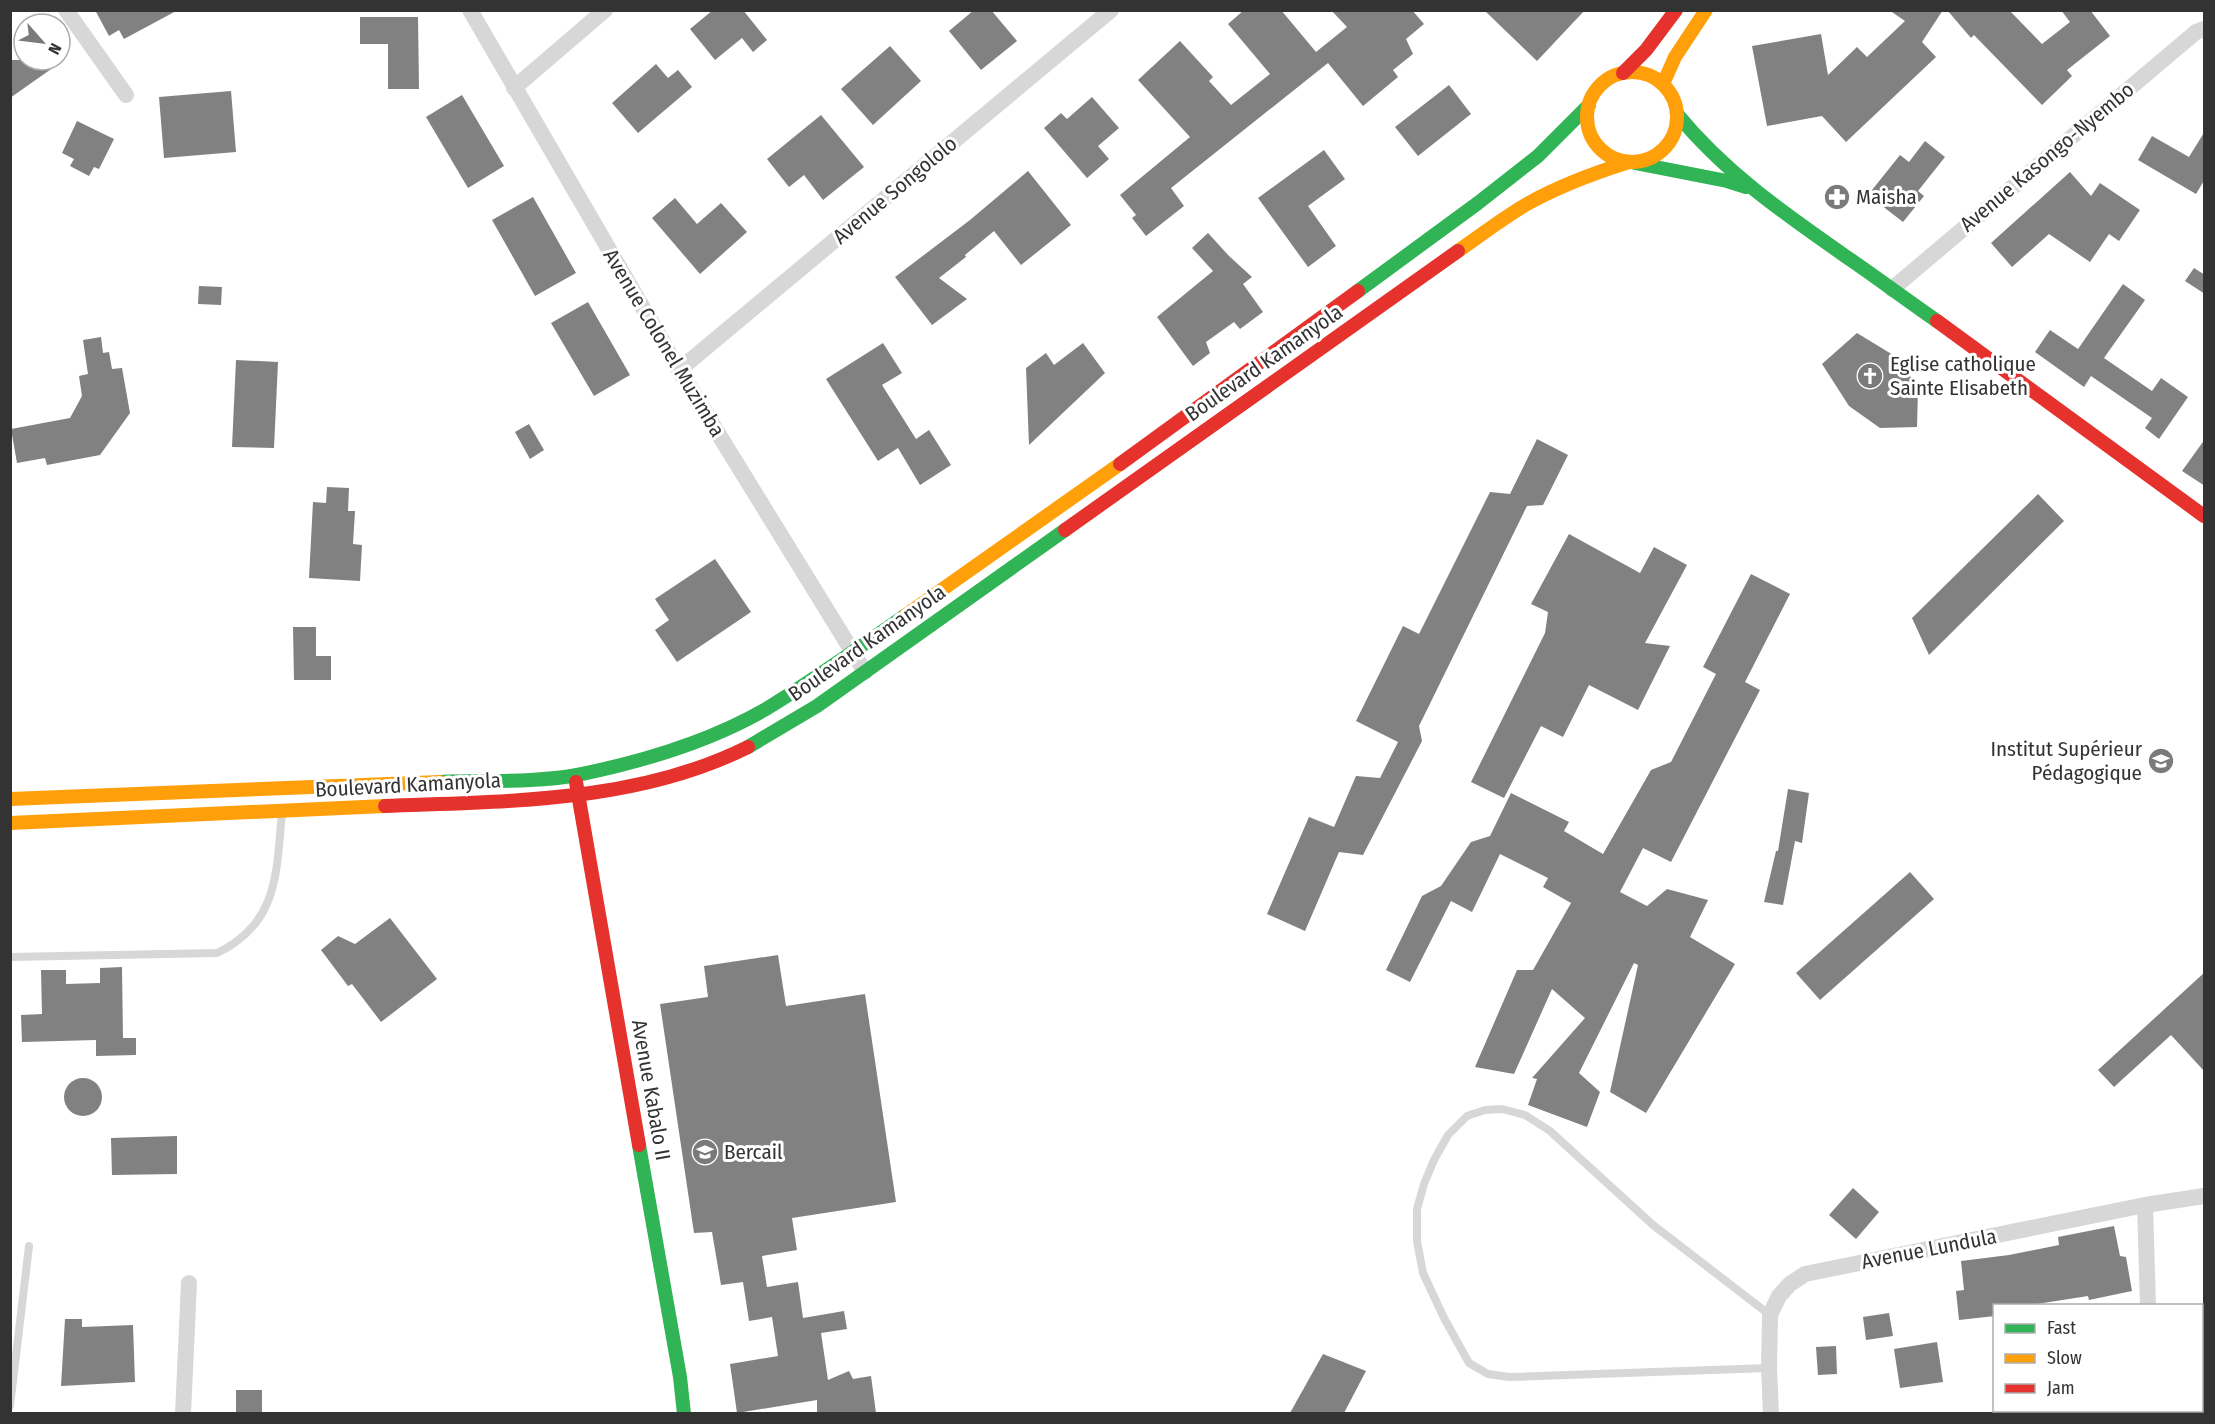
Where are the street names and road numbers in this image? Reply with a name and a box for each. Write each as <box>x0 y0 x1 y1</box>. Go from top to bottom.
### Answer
street label: Avenue Kasongo-Nyembo <box>1955 77 2139 237</box>
street label: Avenue Songololo <box>828 131 962 249</box>
street label: Avenue Colonel Muzimba <box>598 244 730 442</box>
street label: Boulevard Kamanyola <box>1180 299 1348 427</box>
street label: Boulevard Kamanyola <box>783 579 951 707</box>
street label: Boulevard Kamanyola <box>314 767 502 803</box>
street label: Avenue Kabalo II <box>626 1017 676 1163</box>
street label: Avenue Lundula <box>1859 1223 1999 1275</box>

